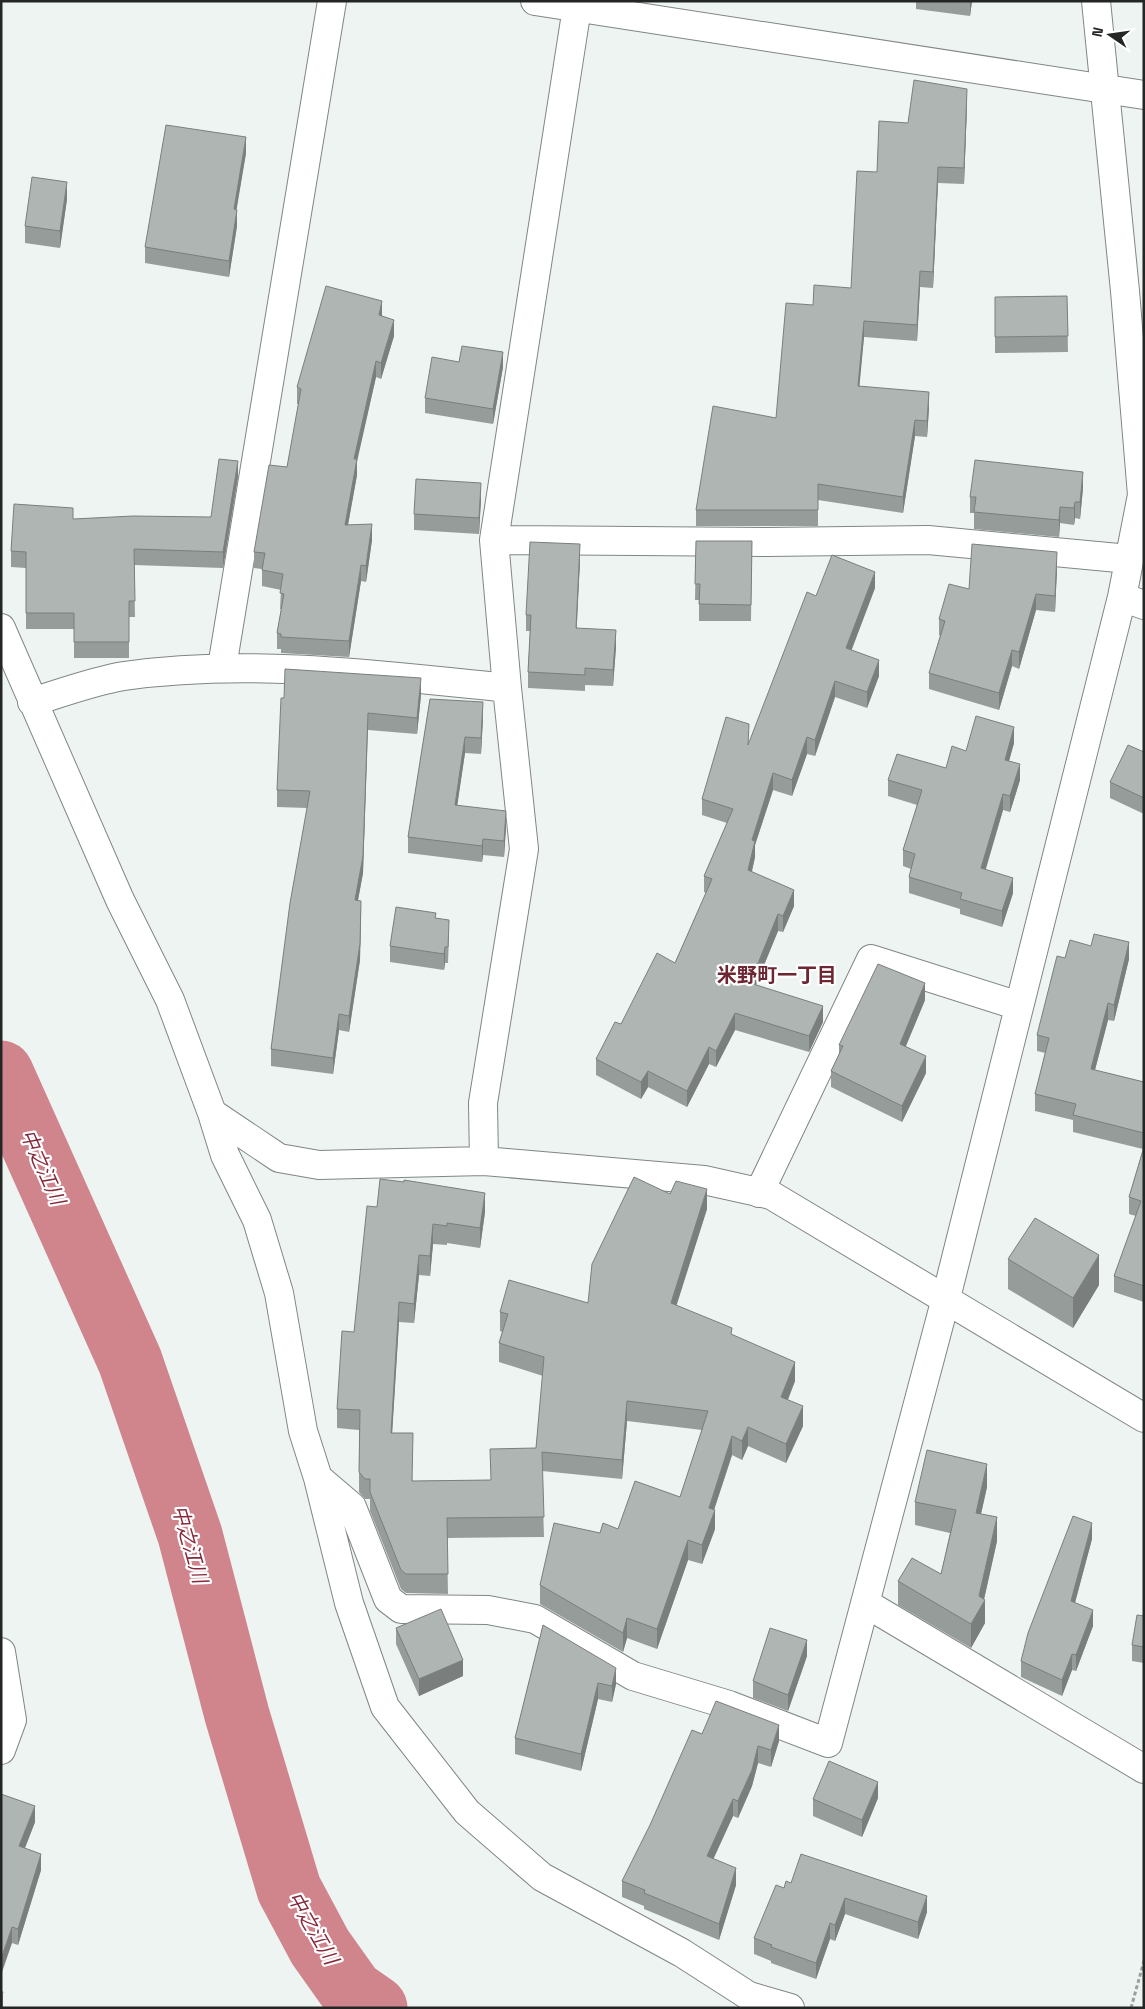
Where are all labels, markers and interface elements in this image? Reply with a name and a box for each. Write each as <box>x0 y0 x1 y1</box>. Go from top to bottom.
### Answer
north arrow <box>1085 10 1135 60</box>
text: N <box>1088 25 1107 39</box>
district label: 米野町一丁目 <box>717 962 837 988</box>
water label: 中之江川 <box>15 1125 72 1211</box>
water label: 中之江川 <box>166 1502 214 1588</box>
water label: 中之江川 <box>282 1887 345 1971</box>

